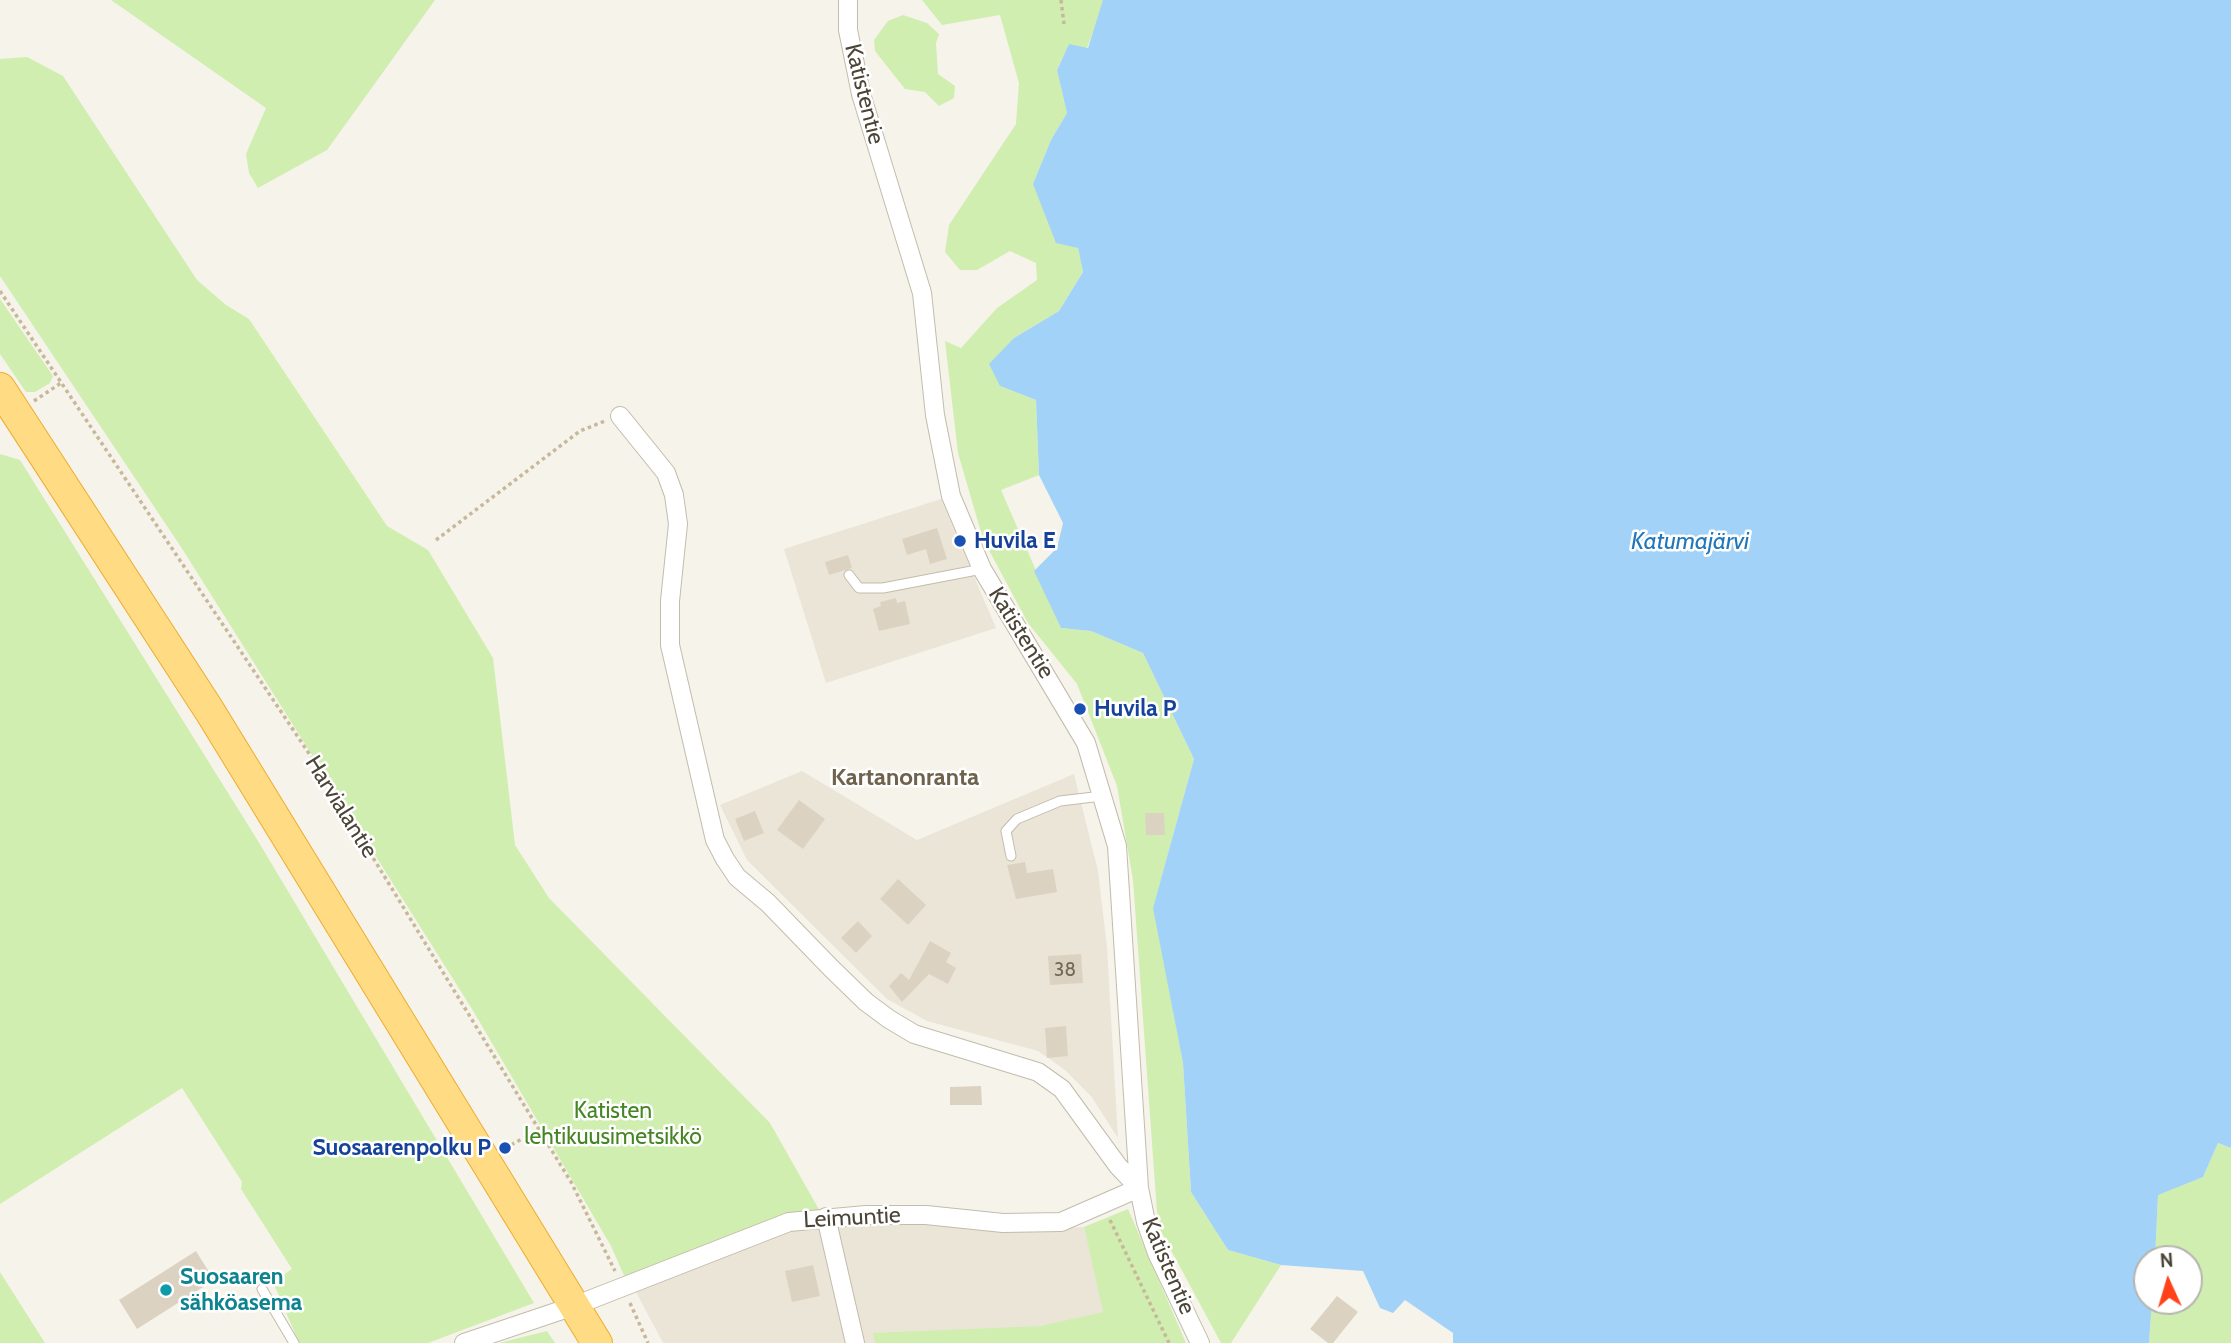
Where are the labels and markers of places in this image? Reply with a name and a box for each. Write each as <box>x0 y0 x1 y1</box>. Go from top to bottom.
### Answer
place label: Huvila E <box>974 527 1056 555</box>
marker: Huvila E <box>952 533 968 549</box>
place label: Huvila P <box>1094 695 1177 723</box>
marker: Huvila P <box>1072 701 1088 717</box>
place label: Suosaarenpolku P <box>312 1134 491 1162</box>
marker: Suosaarenpolku P <box>497 1140 513 1156</box>
place label: Suosaaren sähköasema <box>180 1263 302 1317</box>
marker: Suosaaren sähköasema <box>158 1282 174 1298</box>

